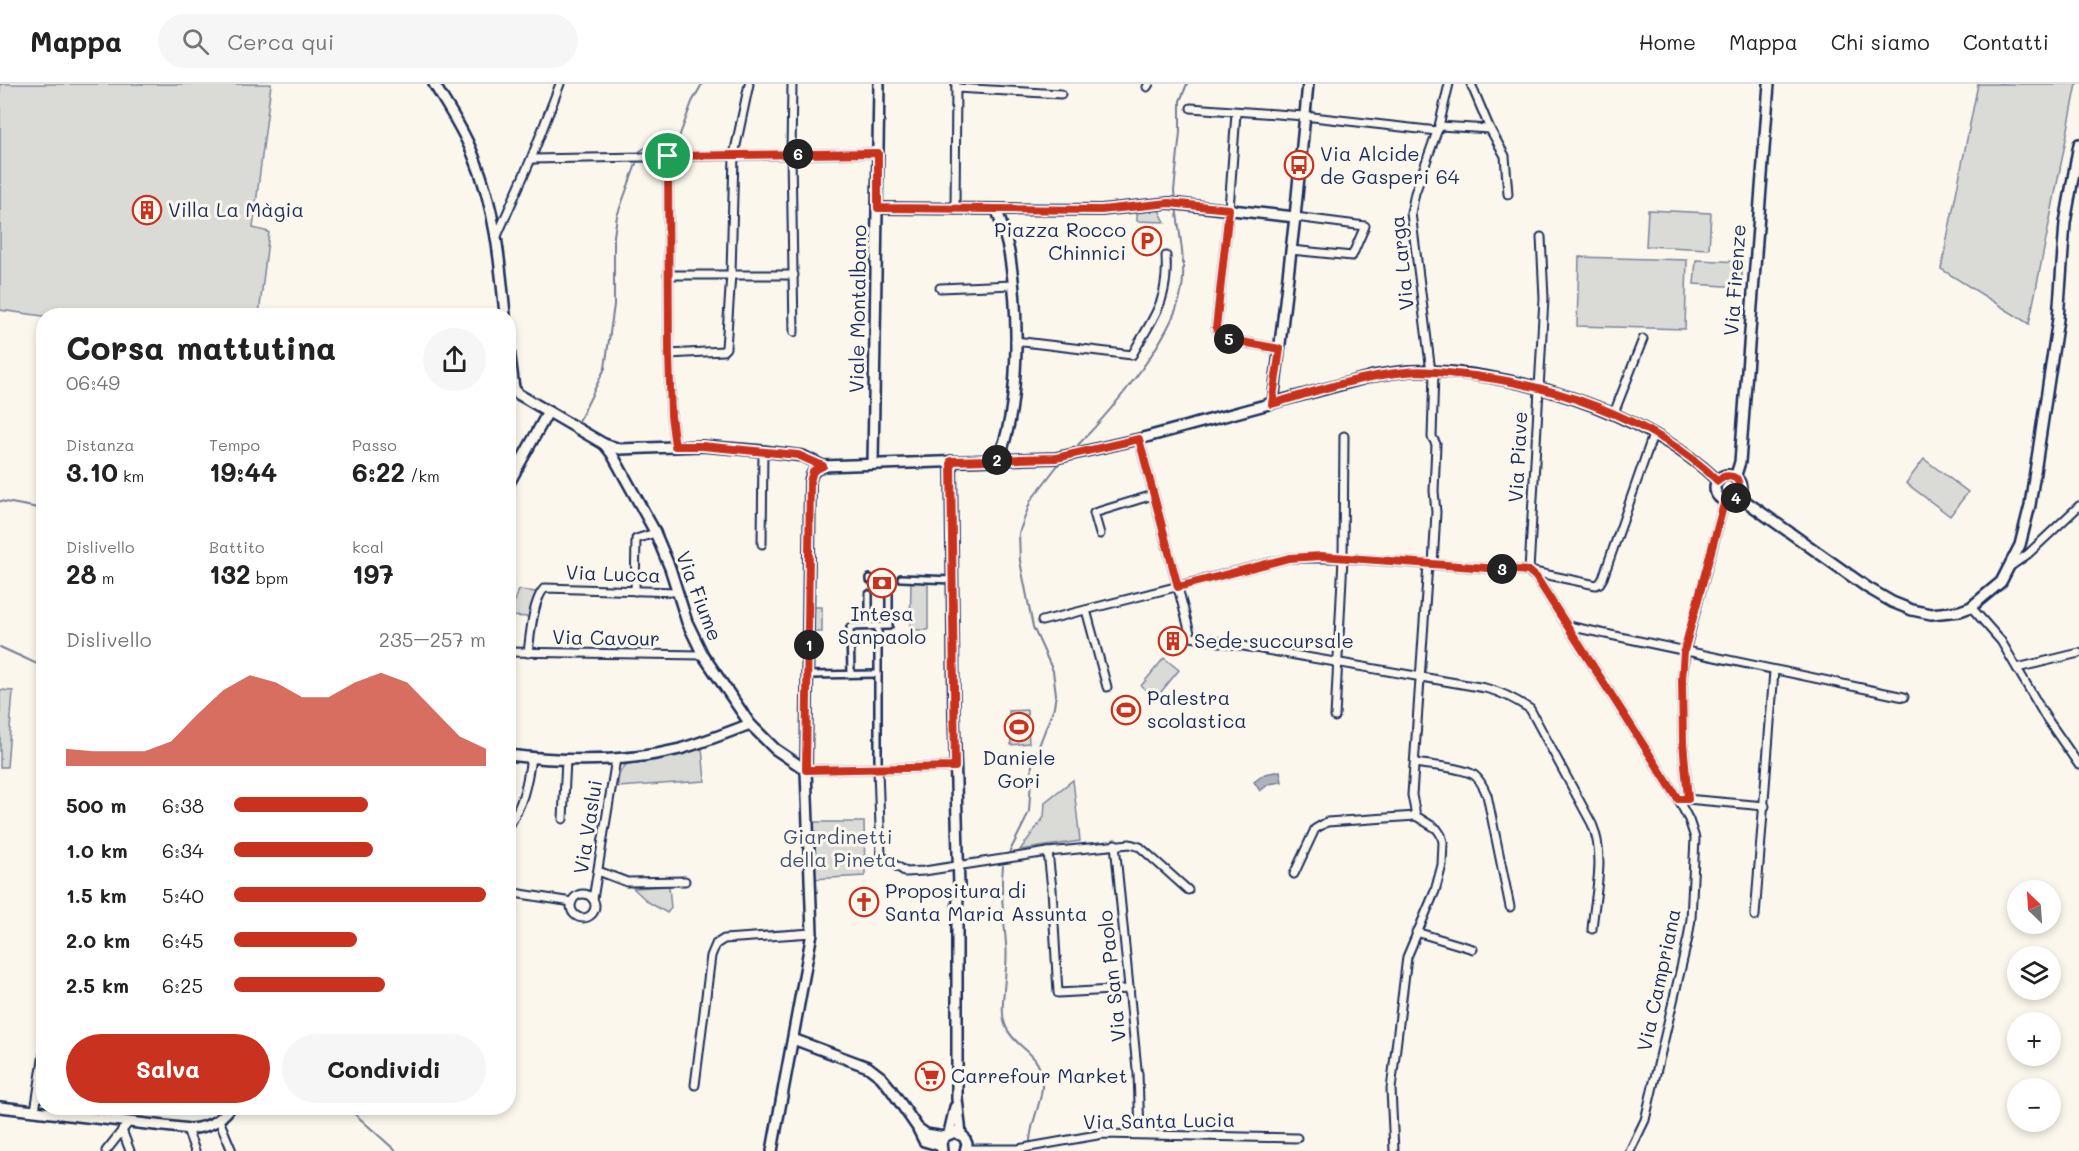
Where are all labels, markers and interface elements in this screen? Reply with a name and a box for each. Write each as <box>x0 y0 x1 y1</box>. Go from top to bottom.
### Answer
search box <box>158 14 578 68</box>
text: Mappa <box>30 23 122 59</box>
icon: search <box>179 25 212 58</box>
text: Cerca qui <box>227 27 334 56</box>
text: Home <box>1639 28 1696 55</box>
text: Mappa <box>1729 28 1798 55</box>
text: Chi siamo <box>1831 28 1930 55</box>
text: Contatti <box>1963 28 2049 55</box>
pin <box>642 130 693 181</box>
icon: arrive <box>651 139 684 172</box>
pin: 6 <box>783 139 813 169</box>
place label: Via Alcide de Gasperi 64 <box>1320 140 1460 189</box>
text: 6 <box>793 143 803 164</box>
bus stop icon: Via Alcide de Gasperi 64 <box>1283 149 1315 181</box>
building icon: Villa La Màgia <box>131 194 163 226</box>
place label: Villa La Màgia <box>168 196 304 222</box>
street label: Via Larga <box>1383 215 1419 312</box>
place label: Piazza Rocco Chinnici <box>994 216 1126 265</box>
street label: Via Firenze <box>1717 223 1751 337</box>
street label: Viale Montalbano <box>843 224 871 393</box>
parking icon: Piazza Rocco Chinnici <box>1131 225 1163 257</box>
pin: 5 <box>1214 324 1244 354</box>
text: Corsa mattutina <box>66 325 336 368</box>
button: share <box>423 328 486 391</box>
text: 5 <box>1224 328 1234 349</box>
text: 06:49 <box>66 369 120 395</box>
street label: Via Piave <box>1502 411 1532 503</box>
text: Distanza <box>66 434 134 455</box>
text: Tempo <box>209 434 260 455</box>
text: Passo <box>352 434 397 455</box>
pin: 2 <box>982 445 1012 475</box>
text: 2 <box>993 449 1001 470</box>
text: 3.10 <box>66 455 118 489</box>
text: 19:44 <box>209 455 277 489</box>
text: 6:22 <box>352 455 405 489</box>
text: km <box>118 465 144 486</box>
text: /km <box>405 465 440 486</box>
pin: 4 <box>1721 483 1751 513</box>
text: 4 <box>1731 487 1741 508</box>
text: Dislivello <box>66 536 134 557</box>
text: Battito <box>209 536 264 557</box>
text: kcal <box>352 536 384 557</box>
street label: Via Fiume <box>671 547 729 644</box>
pin: 3 <box>1487 554 1517 584</box>
text: 28 <box>66 557 97 591</box>
text: 132 <box>209 557 251 591</box>
text: 197 <box>352 557 394 591</box>
street label: Via Lucca <box>565 558 661 588</box>
text: 3 <box>1497 558 1507 579</box>
text: m <box>97 567 115 588</box>
text: bpm <box>251 567 289 588</box>
bank icon: Intesa Sanpaolo <box>866 567 898 599</box>
place label: Intesa Sanpaolo <box>838 600 926 649</box>
street label: Via Cavour <box>552 623 660 651</box>
building icon: Sede succursale <box>1157 625 1189 657</box>
text: Dislivello <box>66 626 152 652</box>
text: 235–257 m <box>379 626 486 652</box>
place label: Sede succursale <box>1194 627 1354 653</box>
pin: 1 <box>794 630 824 660</box>
text: 1 <box>805 634 813 655</box>
place label: Palestra scolastica <box>1147 684 1247 733</box>
sports icon: Palestra scolastica <box>1110 694 1142 726</box>
sports icon: Daniele Gori <box>1003 711 1035 743</box>
place label: Daniele Gori <box>982 744 1056 793</box>
street label: Via Vaslui <box>567 778 607 876</box>
text: 500 m <box>66 792 126 818</box>
text: 6:38 <box>162 792 204 818</box>
park label: Giardinetti della Pineta <box>779 823 897 872</box>
text: 1.0 km <box>66 837 128 863</box>
text: 6:34 <box>162 837 204 863</box>
place label: Propositura di Santa Maria Assunta <box>885 877 1087 926</box>
north arrow <box>2007 880 2061 934</box>
map controls <box>2007 880 2061 1132</box>
text: 1.5 km <box>66 882 127 908</box>
text: 5:40 <box>162 882 204 908</box>
church icon: Propositura di Santa Maria Assunta <box>848 886 880 918</box>
street label: Via Campriana <box>1630 906 1686 1053</box>
street label: Via San Paolo <box>1091 909 1131 1043</box>
text: 2.0 km <box>66 927 130 953</box>
text: 6:45 <box>162 927 204 953</box>
button: layers <box>2007 946 2061 1000</box>
text: 2.5 km <box>66 972 129 998</box>
text: 6:25 <box>162 972 203 998</box>
button: + <box>2007 1012 2061 1066</box>
button: Salva <box>66 1034 270 1103</box>
button: Condividi <box>282 1034 486 1103</box>
supermarket icon: Carrefour Market <box>914 1060 946 1092</box>
place label: Carrefour Market <box>951 1062 1127 1088</box>
button: − <box>2007 1078 2061 1132</box>
street label: Via Santa Lucia <box>1083 1106 1235 1134</box>

